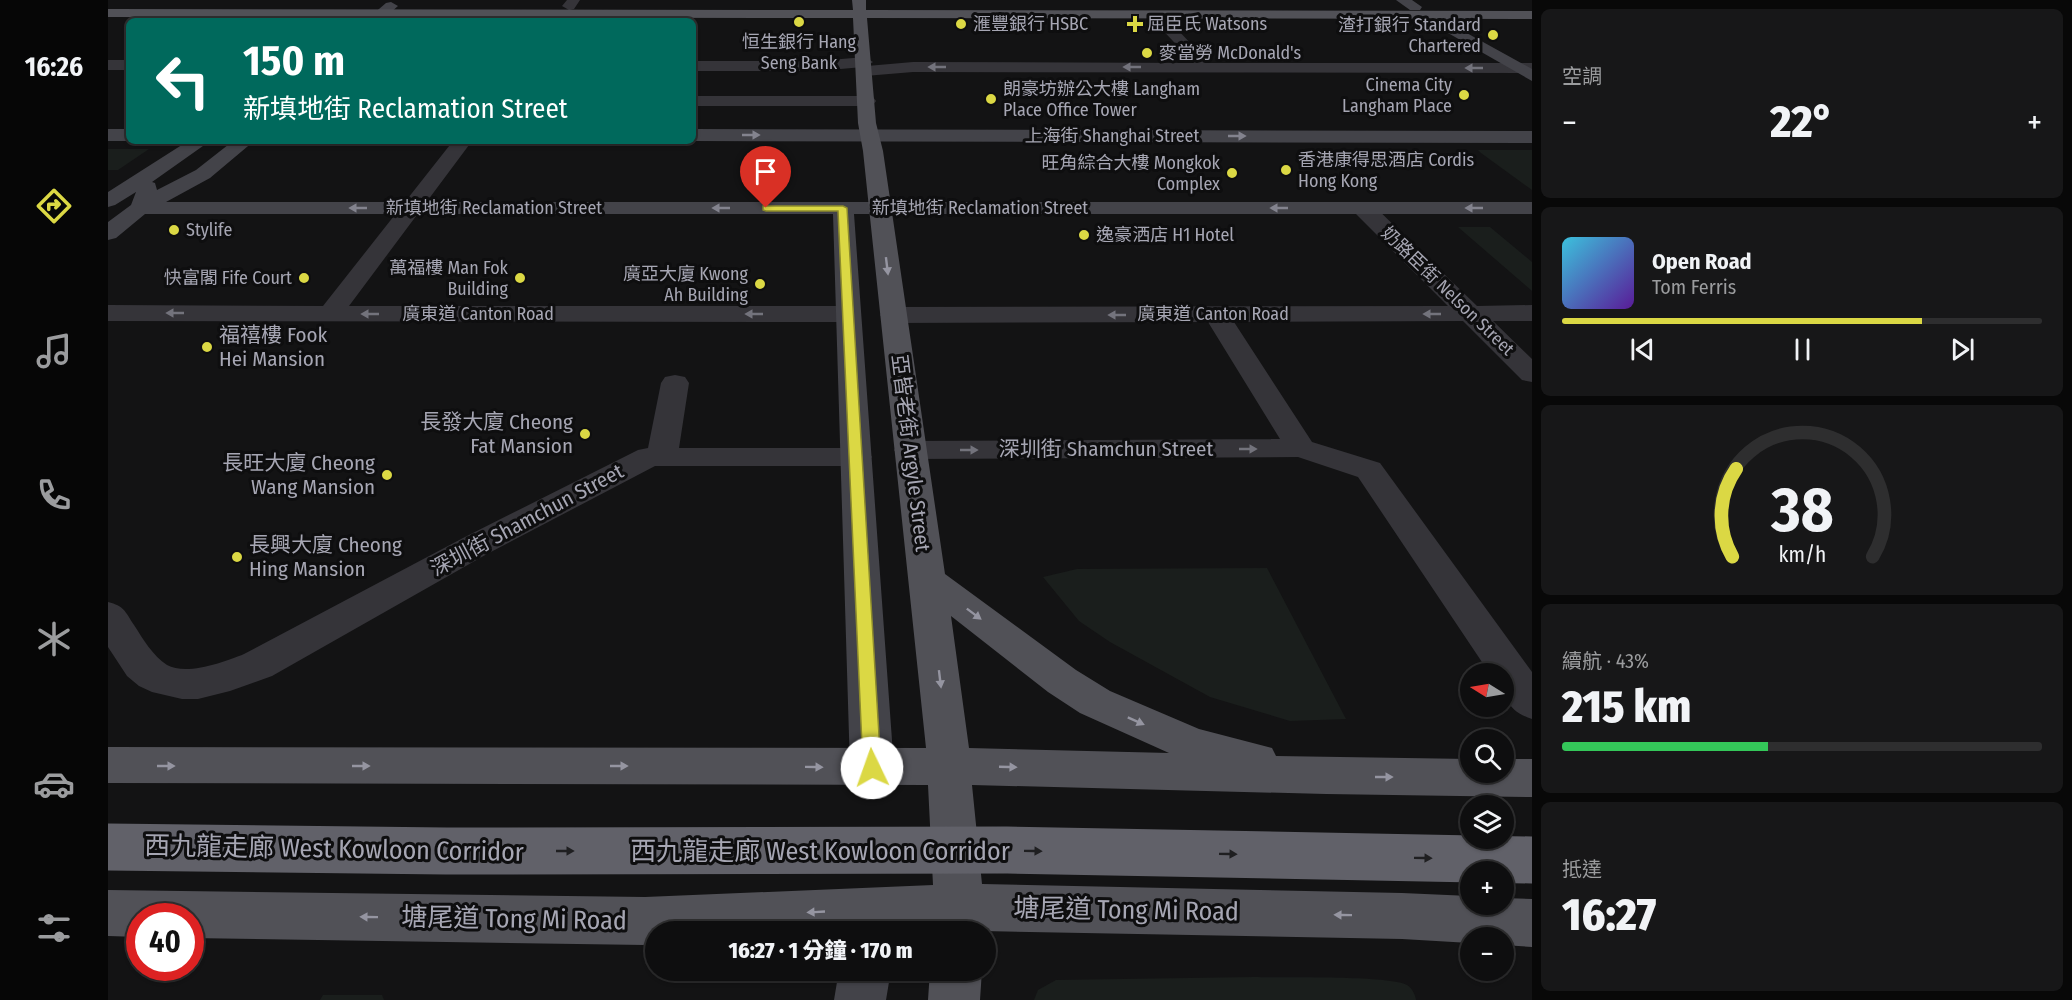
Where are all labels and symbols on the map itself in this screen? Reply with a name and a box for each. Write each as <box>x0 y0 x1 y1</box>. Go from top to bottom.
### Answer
place label: 滙豐銀行 HSBC <box>973 13 1088 35</box>
place label: 屈臣氏 Watsons <box>1147 13 1268 35</box>
place label: 渣打銀行 Standard Chartered <box>1338 14 1481 57</box>
marker: 恒生銀行 Hang Seng Bank <box>792 15 806 29</box>
marker: 滙豐銀行 HSBC <box>954 17 968 31</box>
marker: 屈臣氏 Watsons <box>1128 17 1142 31</box>
marker: 渣打銀行 Standard Chartered <box>1486 28 1500 42</box>
place label: 恒生銀行 Hang Seng Bank <box>742 31 856 74</box>
place label: 麥當勞 McDonald's <box>1159 42 1302 64</box>
marker: 麥當勞 McDonald's <box>1140 46 1154 60</box>
one-way arrow <box>927 62 946 72</box>
one-way arrow <box>1122 62 1141 72</box>
one-way arrow <box>1464 63 1483 73</box>
place label: Cinema City Langham Place <box>1342 74 1452 117</box>
place label: 朗豪坊辦公大樓 Langham Place Office Tower <box>1003 78 1200 121</box>
marker: Cinema City Langham Place <box>1457 88 1471 102</box>
marker: 朗豪坊辦公大樓 Langham Place Office Tower <box>984 92 998 106</box>
street label: 上海街 Shanghai Street <box>1025 125 1199 147</box>
one-way arrow <box>742 130 761 140</box>
one-way arrow <box>1227 131 1246 141</box>
pin <box>740 146 791 208</box>
place label: 香港康得思酒店 Cordis Hong Kong <box>1298 149 1474 192</box>
place label: 旺角綜合大樓 Mongkok Complex <box>1041 152 1221 195</box>
marker: 香港康得思酒店 Cordis Hong Kong <box>1279 163 1293 177</box>
marker: 旺角綜合大樓 Mongkok Complex <box>1225 166 1239 180</box>
street label: 新填地街 Reclamation Street <box>386 197 602 219</box>
street label: 新填地街 Reclamation Street <box>872 197 1088 219</box>
one-way arrow <box>349 203 368 213</box>
one-way arrow <box>712 203 731 213</box>
one-way arrow <box>1269 203 1288 213</box>
one-way arrow <box>1464 203 1483 213</box>
place label: Stylife <box>186 219 232 241</box>
street label: 奶路臣街 Nelson Street <box>1377 222 1519 360</box>
marker: Stylife <box>167 223 181 237</box>
place label: 逸豪洒店 H1 Hotel <box>1096 224 1234 246</box>
marker: 逸豪洒店 H1 Hotel <box>1077 228 1091 242</box>
place label: 萬福樓 Man Fok Building <box>389 257 509 300</box>
one-way arrow <box>882 257 892 276</box>
place label: 廣亞大廈 Kwong Ah Building <box>623 263 749 306</box>
place label: 快富閣 Fife Court <box>164 267 292 289</box>
marker: 快富閣 Fife Court <box>297 271 311 285</box>
marker: 萬福樓 Man Fok Building <box>513 271 527 285</box>
marker: 廣亞大廈 Kwong Ah Building <box>753 277 767 291</box>
street label: 廣東道 Canton Road <box>402 303 554 325</box>
street label: 廣東道 Canton Road <box>1137 303 1289 325</box>
one-way arrow <box>165 308 184 318</box>
one-way arrow <box>360 309 379 319</box>
one-way arrow <box>744 309 763 319</box>
one-way arrow <box>1422 309 1441 319</box>
one-way arrow <box>1107 310 1126 320</box>
place label: 福禧樓 Fook Hei Mansion <box>219 322 327 372</box>
marker: 福禧樓 Fook Hei Mansion <box>200 340 214 354</box>
street label: 亞皆老街 Argyle Street <box>886 353 936 553</box>
place label: 長發大廈 Cheong Fat Mansion <box>420 409 573 459</box>
marker: 長發大廈 Cheong Fat Mansion <box>578 427 592 441</box>
street label: 深圳街 Shamchun Street <box>999 436 1213 462</box>
one-way arrow <box>1238 444 1257 454</box>
one-way arrow <box>959 445 978 455</box>
place label: 長旺大廈 Cheong Wang Mansion <box>222 450 375 500</box>
street label: 深圳街 Shamchun Street <box>426 458 628 582</box>
marker: 長旺大廈 Cheong Wang Mansion <box>380 468 394 482</box>
place label: 長興大廈 Cheong Hing Mansion <box>249 532 402 582</box>
marker: 長興大廈 Cheong Hing Mansion <box>230 550 244 564</box>
one-way arrow <box>967 607 982 619</box>
north arrow <box>1460 663 1514 717</box>
one-way arrow <box>935 669 945 688</box>
one-way arrow <box>1127 717 1145 727</box>
position arrow <box>840 736 904 800</box>
one-way arrow <box>157 761 176 771</box>
one-way arrow <box>352 761 371 771</box>
one-way arrow <box>610 761 629 771</box>
one-way arrow <box>805 762 824 772</box>
one-way arrow <box>998 763 1017 772</box>
one-way arrow <box>1375 772 1394 781</box>
street label: 西九龍走廊 West Kowloon Corridor <box>144 830 524 868</box>
street label: 西九龍走廊 West Kowloon Corridor <box>630 836 1010 867</box>
one-way arrow <box>556 846 575 856</box>
one-way arrow <box>1024 846 1043 855</box>
one-way arrow <box>1219 850 1238 859</box>
one-way arrow <box>1414 853 1433 863</box>
street label: 塘尾道 Tong Mi Road <box>1013 893 1239 927</box>
street label: 塘尾道 Tong Mi Road <box>401 902 627 936</box>
speed limit sign: 40 <box>126 903 204 981</box>
one-way arrow <box>807 908 826 917</box>
one-way arrow <box>1334 910 1353 919</box>
one-way arrow <box>360 912 379 922</box>

